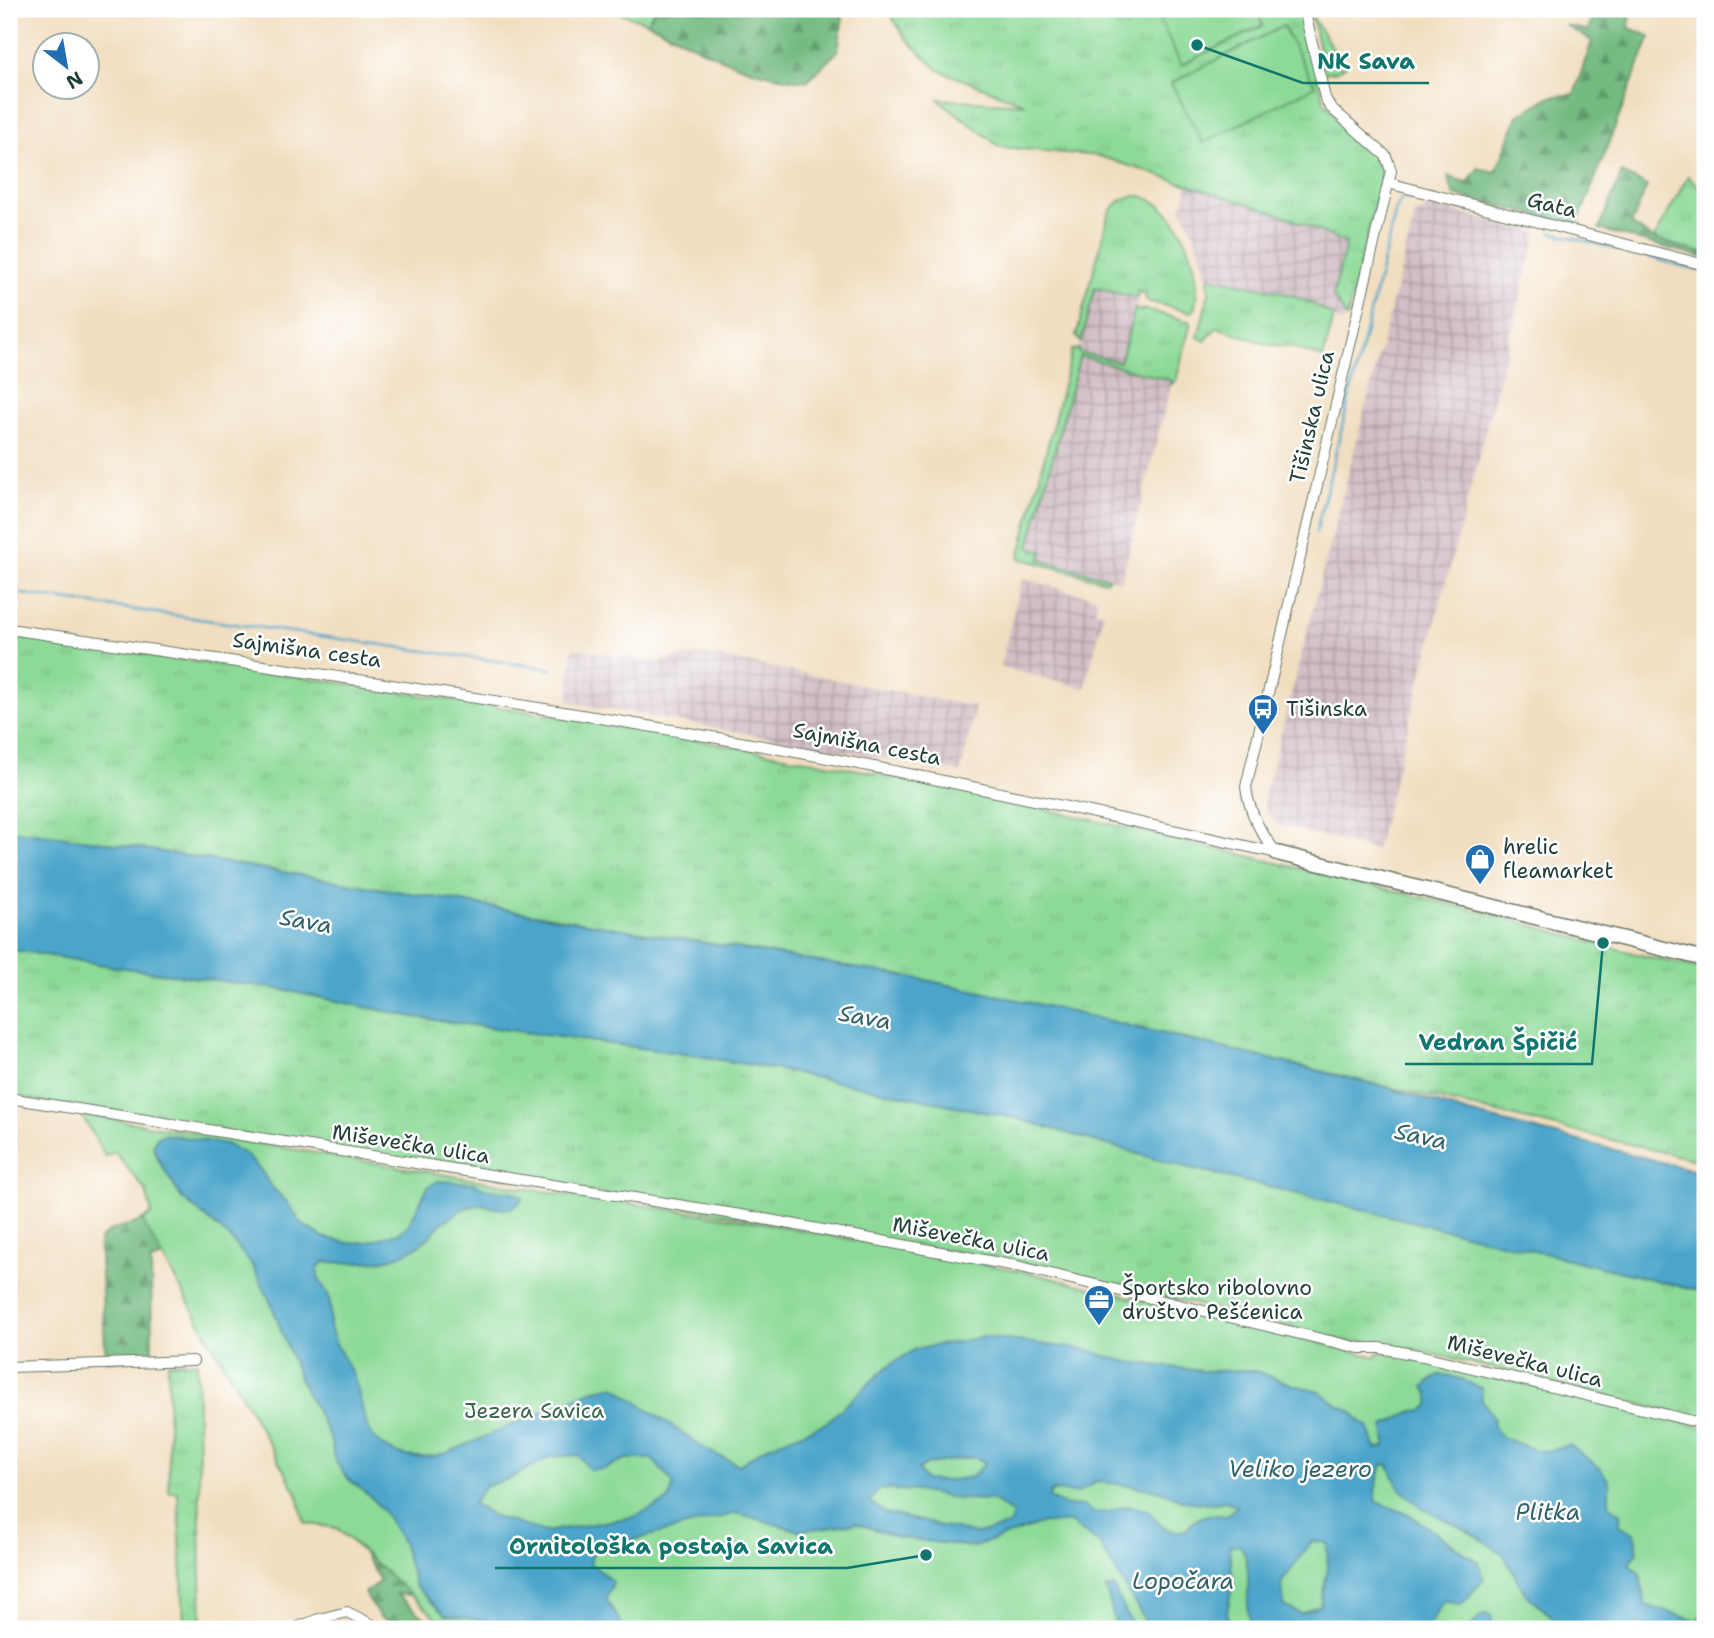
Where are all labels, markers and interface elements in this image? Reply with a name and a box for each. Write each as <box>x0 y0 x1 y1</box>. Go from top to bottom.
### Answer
north arrow <box>32 32 102 102</box>
callout: NK Sava <box>1303 39 1429 83</box>
text: NK Sava <box>1317 46 1415 76</box>
text: N <box>62 66 87 95</box>
street label: Gata <box>1524 185 1580 225</box>
street label: Tišinska ulica <box>1283 348 1341 486</box>
street label: Sajmišna cesta <box>231 626 383 674</box>
bus stop icon: Tišinska <box>1246 692 1280 736</box>
place label: Tišinska <box>1286 695 1367 723</box>
street label: Sajmišna cesta <box>791 716 943 772</box>
place label: hrelic fleamarket <box>1503 833 1614 885</box>
shop icon: hrelic fleamarket <box>1463 842 1497 886</box>
water label: Sava <box>278 902 334 940</box>
water label: Sava <box>837 998 893 1036</box>
callout: Vedran Špičić <box>1405 1020 1592 1064</box>
text: Vedran Špičić <box>1418 1026 1578 1057</box>
water label: Sava <box>1392 1115 1450 1157</box>
street label: Miševečka ulica <box>330 1118 492 1170</box>
street label: Miševečka ulica <box>890 1210 1052 1268</box>
place label: Športsko ribolovno društvo Pešćenica <box>1122 1273 1312 1326</box>
office icon: Športsko ribolovno društvo Pešćenica <box>1082 1283 1116 1327</box>
street label: Miševečka ulica <box>1444 1328 1606 1394</box>
park label: Jezera Savica <box>464 1397 604 1425</box>
water label: Veliko jezero <box>1228 1454 1372 1484</box>
water label: Plitka <box>1516 1497 1580 1527</box>
callout: Ornitološka postaja Savica <box>495 1524 847 1568</box>
text: Ornitološka postaja Savica <box>509 1531 833 1561</box>
water label: Lopočara <box>1132 1566 1234 1596</box>

